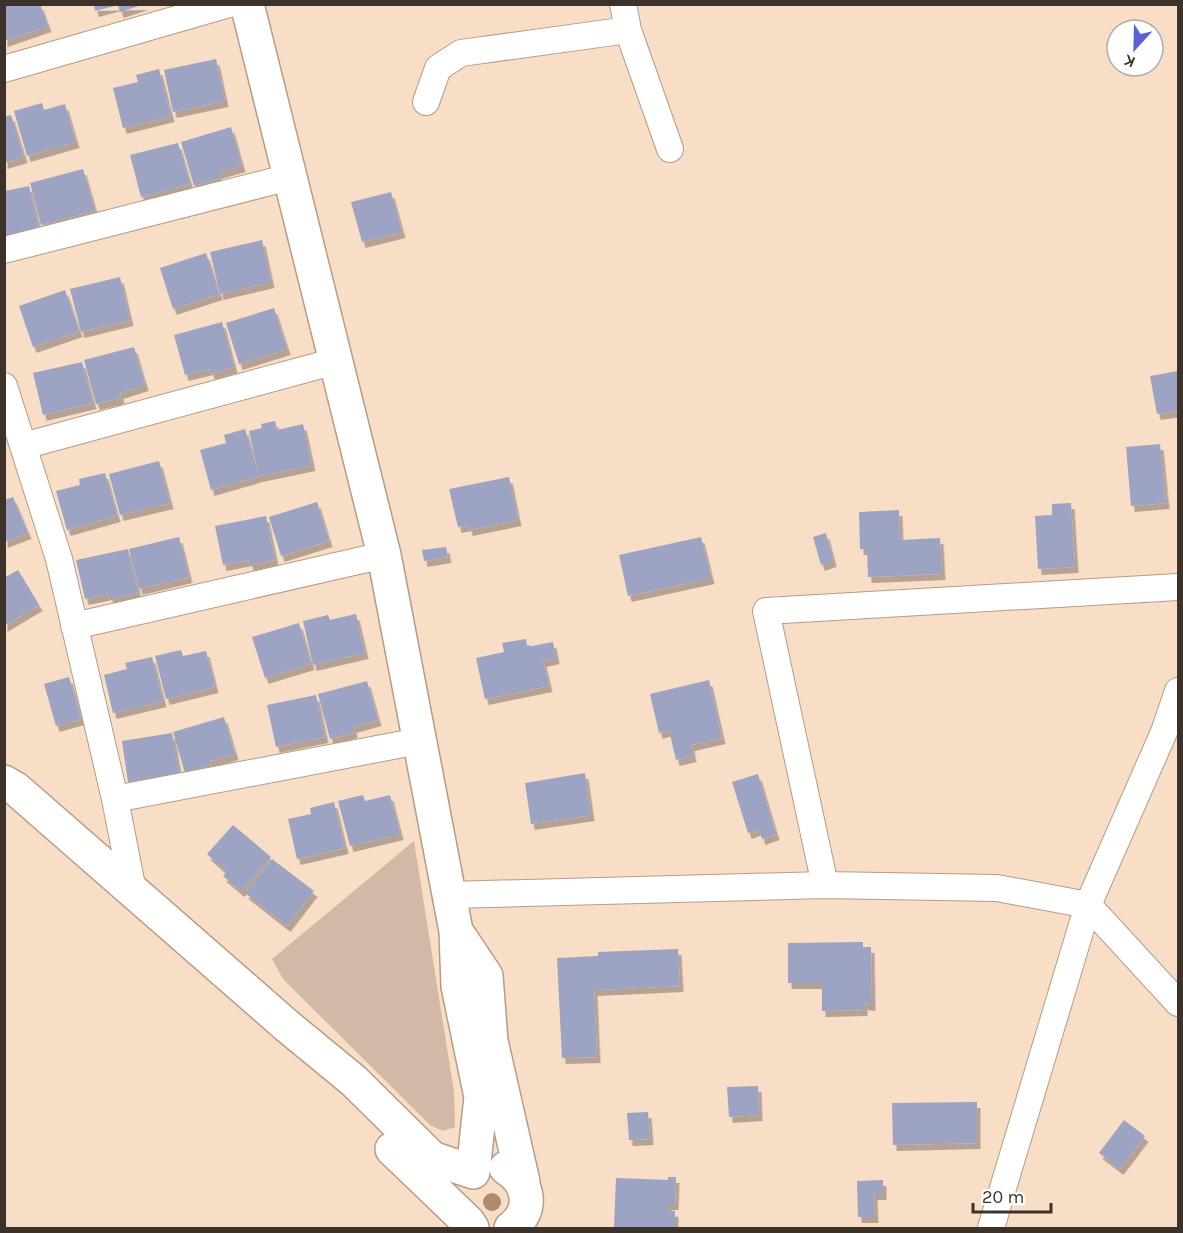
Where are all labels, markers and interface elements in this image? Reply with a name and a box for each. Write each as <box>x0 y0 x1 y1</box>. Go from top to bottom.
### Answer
north arrow <box>1105 18 1165 78</box>
text: K <box>1121 50 1138 72</box>
scale bar <box>973 1176 1051 1214</box>
text: 20 m <box>982 1186 1024 1208</box>

